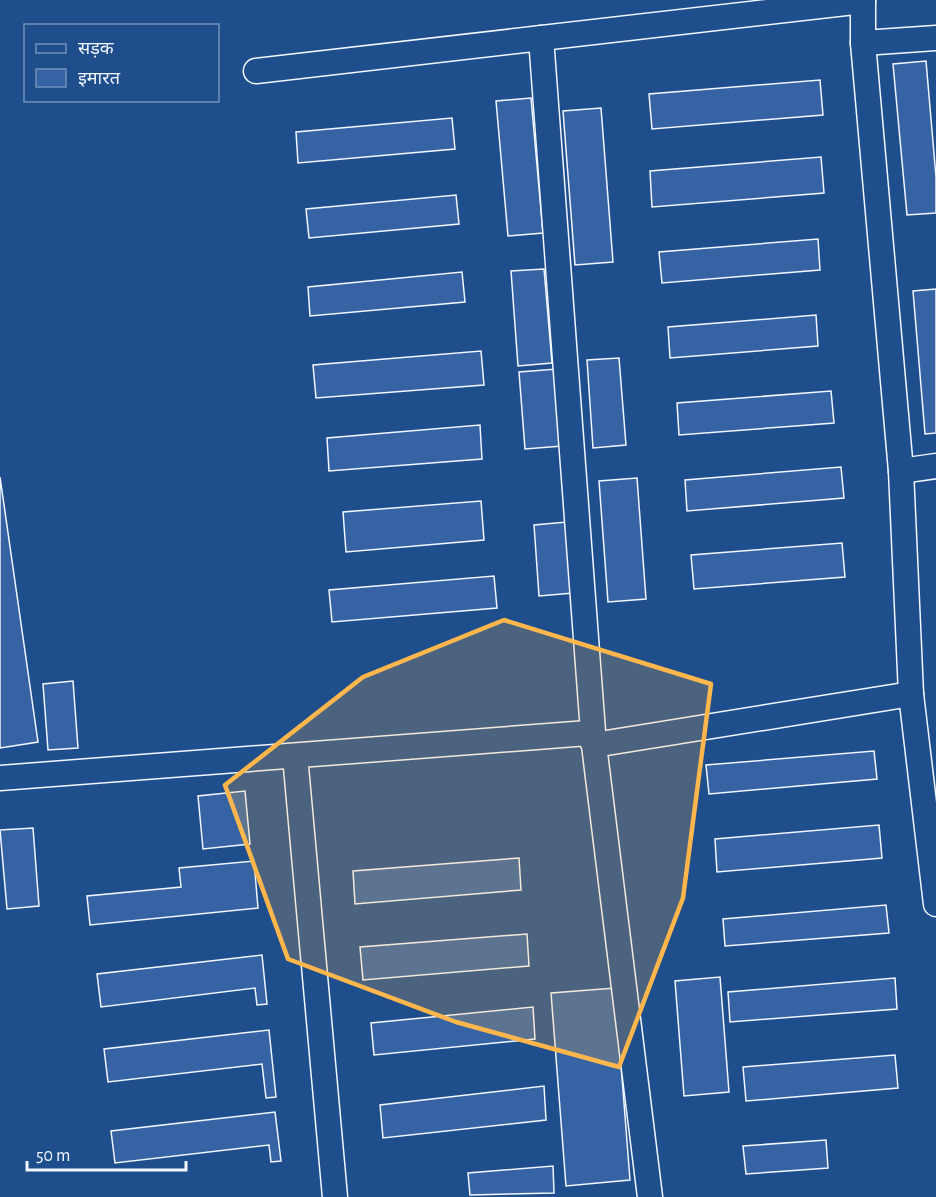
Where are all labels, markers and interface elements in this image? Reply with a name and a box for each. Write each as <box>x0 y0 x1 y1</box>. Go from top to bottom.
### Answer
legend <box>24 24 219 102</box>
text: सड़क <box>78 40 115 58</box>
text: इमारत <box>78 70 121 88</box>
scale bar <box>27 1134 186 1172</box>
text: 50 m <box>36 1147 70 1165</box>

